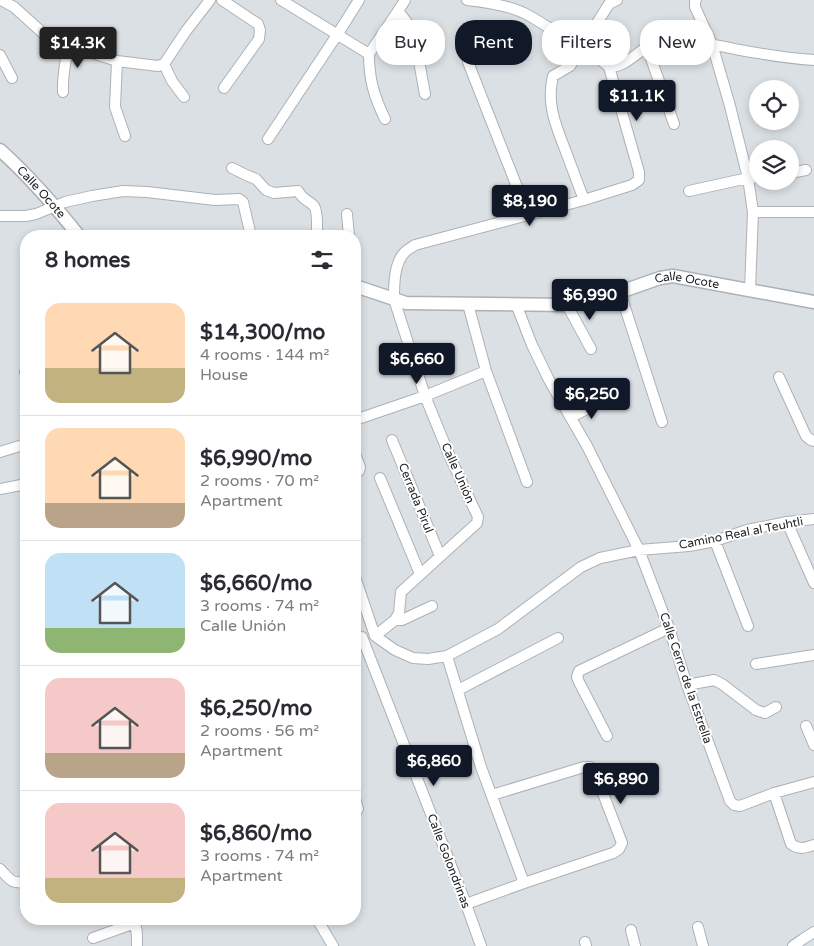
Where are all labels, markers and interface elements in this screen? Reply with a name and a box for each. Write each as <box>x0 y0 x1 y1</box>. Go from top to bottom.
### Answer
chip: Buy <box>376 20 445 65</box>
chip: Rent <box>455 20 532 65</box>
chip: Filters <box>542 20 630 65</box>
chip: New <box>640 20 714 65</box>
pin: $14.3K <box>37 27 119 69</box>
text: $14.3K <box>51 33 105 53</box>
pin: $11.1K <box>596 80 678 122</box>
map controls <box>749 80 799 190</box>
button: locate <box>749 80 799 130</box>
text: $11.1K <box>610 86 664 106</box>
button: layers <box>749 140 799 190</box>
street label: Calle Ocote <box>14 163 69 221</box>
pin: $8,190 <box>489 184 571 227</box>
text: $8,190 <box>503 191 557 211</box>
icon: filters <box>308 246 336 274</box>
text: 8 homes <box>45 248 130 273</box>
street label: Calle Ocote <box>653 269 721 291</box>
pin: $6,990 <box>549 278 631 321</box>
text: $6,990 <box>563 285 617 305</box>
text: $14,300/mo <box>200 320 325 345</box>
icon: home <box>85 323 145 383</box>
pin: $6,660 <box>376 342 458 385</box>
text: 4 rooms · 144 m² <box>200 345 329 365</box>
text: $6,660 <box>390 349 444 369</box>
text: House <box>200 365 248 385</box>
pin: $6,250 <box>551 378 633 420</box>
text: $6,250 <box>565 384 619 404</box>
street label: Calle Unión <box>438 441 478 505</box>
text: $6,990/mo <box>200 446 312 471</box>
icon: home <box>85 448 145 508</box>
street label: Cerrada Pirul <box>396 461 436 535</box>
text: 2 rooms · 70 m² <box>200 471 319 491</box>
text: Apartment <box>200 491 283 511</box>
street label: Camino Real al Teuhtli <box>678 514 804 552</box>
text: $6,660/mo <box>200 571 312 596</box>
icon: home <box>85 573 145 633</box>
text: 3 rooms · 74 m² <box>200 596 319 616</box>
street label: Calle Cerro de la Estrella <box>657 611 715 745</box>
text: Calle Unión <box>200 616 286 636</box>
text: $6,250/mo <box>200 696 312 721</box>
icon: home <box>85 698 145 758</box>
text: 2 rooms · 56 m² <box>200 721 319 741</box>
text: Apartment <box>200 741 283 761</box>
pin: $6,860 <box>393 744 475 787</box>
text: $6,860 <box>407 751 461 771</box>
pin: $6,890 <box>580 762 662 805</box>
text: $6,890 <box>594 769 648 789</box>
street label: Calle Golondrinas <box>425 812 474 910</box>
text: $6,860/mo <box>200 821 312 846</box>
icon: home <box>85 823 145 883</box>
text: 3 rooms · 74 m² <box>200 846 319 866</box>
text: Apartment <box>200 866 283 886</box>

